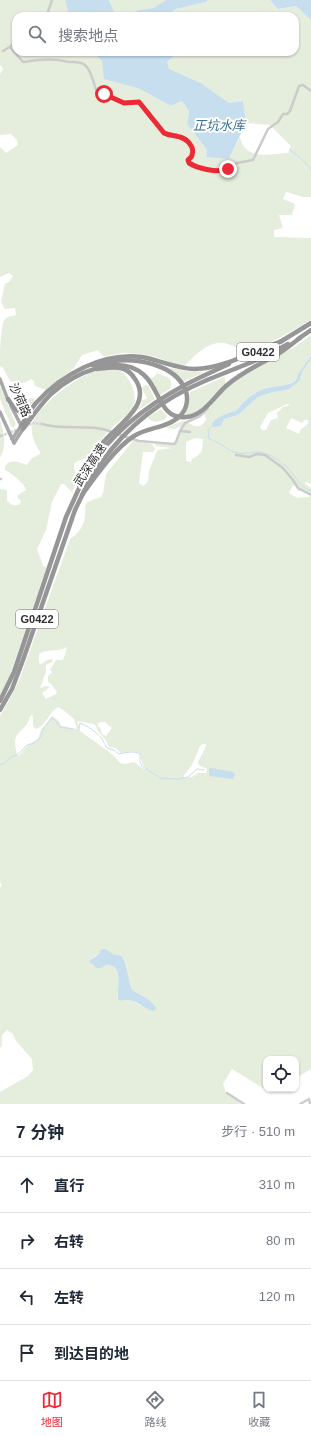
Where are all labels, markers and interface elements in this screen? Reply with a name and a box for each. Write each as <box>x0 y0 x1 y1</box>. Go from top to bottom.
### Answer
search box <box>12 12 299 56</box>
icon: search <box>26 23 48 45</box>
text: 搜索地点 <box>58 27 118 44</box>
route start <box>95 85 113 103</box>
water label: 正坑水库 <box>193 118 247 133</box>
route end <box>219 160 237 178</box>
road number: G0422 <box>237 343 279 361</box>
street label: 沙荷路 <box>6 381 34 419</box>
street label: 武深高速 <box>71 441 109 489</box>
road number: G0422 <box>16 610 58 628</box>
map controls <box>263 1056 299 1092</box>
button: locate <box>263 1056 299 1092</box>
text: 7 分钟 <box>16 1123 64 1142</box>
text: 步行 · 510 m <box>221 1124 295 1139</box>
icon: ahead <box>16 1174 38 1196</box>
text: 直行 <box>54 1177 84 1194</box>
text: 310 m <box>259 1177 295 1192</box>
icon: right <box>16 1230 38 1252</box>
text: 右转 <box>54 1233 84 1250</box>
text: 80 m <box>266 1233 295 1248</box>
icon: left <box>16 1286 38 1308</box>
text: 左转 <box>54 1289 84 1306</box>
text: 120 m <box>259 1289 295 1304</box>
icon: arrive <box>16 1342 38 1364</box>
text: 到达目的地 <box>54 1345 129 1362</box>
tab: 地图 <box>41 1389 63 1429</box>
tab: 路线 <box>144 1389 166 1429</box>
tab: 收藏 <box>248 1389 270 1429</box>

